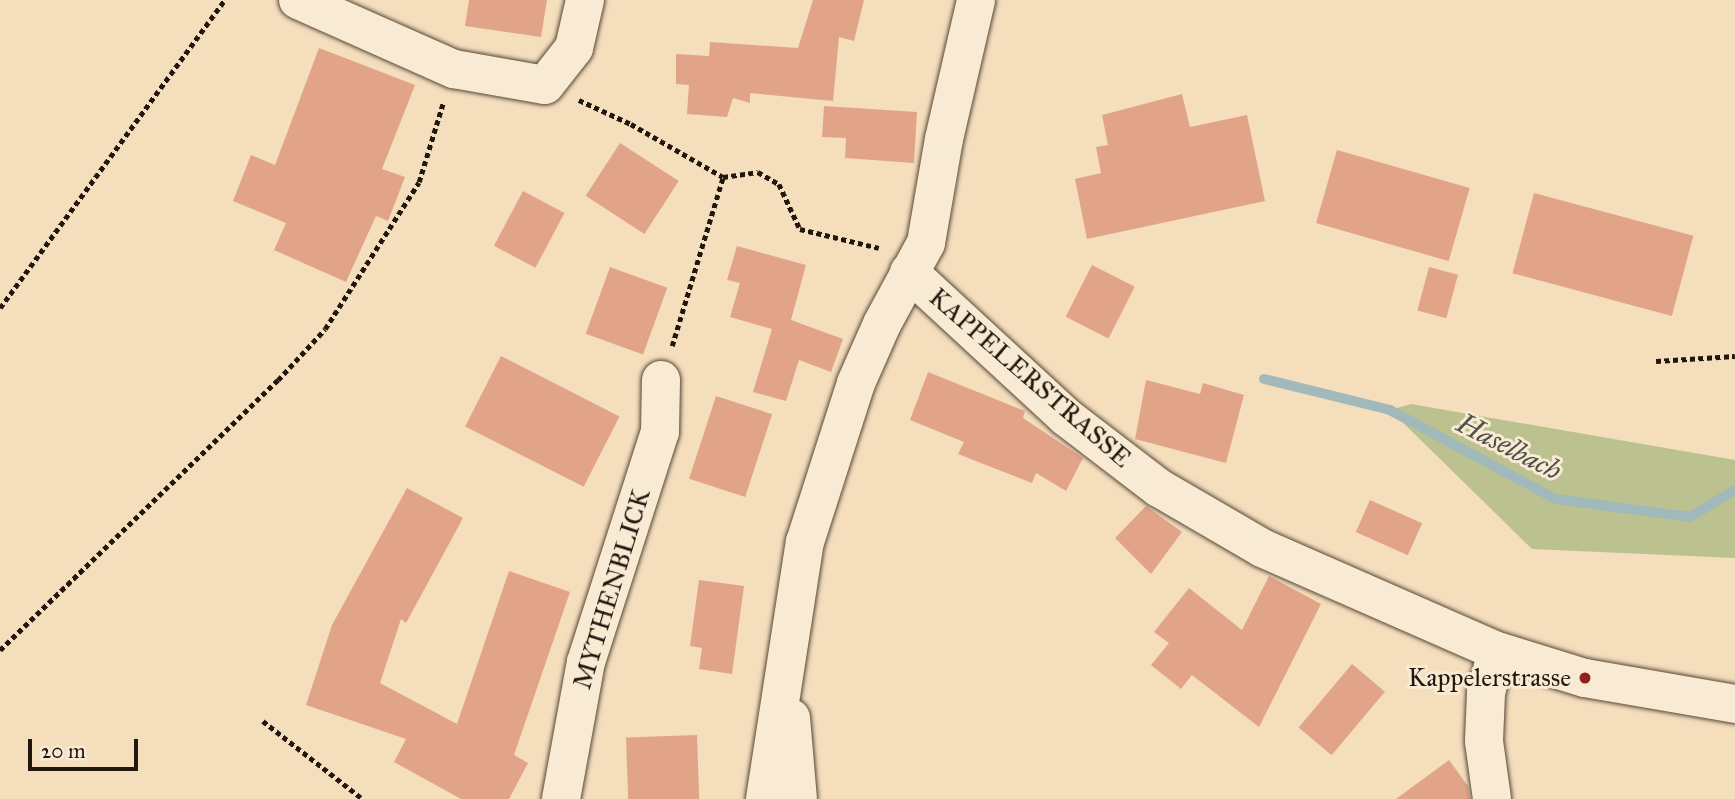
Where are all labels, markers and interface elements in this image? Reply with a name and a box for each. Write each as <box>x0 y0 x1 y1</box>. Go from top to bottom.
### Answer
street label: KAPPELERSTRASSE <box>923 282 1137 474</box>
water label: Haselbach <box>1451 406 1567 488</box>
street label: MYTHENBLICK <box>567 485 657 693</box>
place label: Kappelerstrasse <box>1408 662 1571 694</box>
marker: Kappelerstrasse <box>1577 670 1593 686</box>
scale bar <box>32 726 142 770</box>
text: 20 m <box>41 738 86 764</box>

